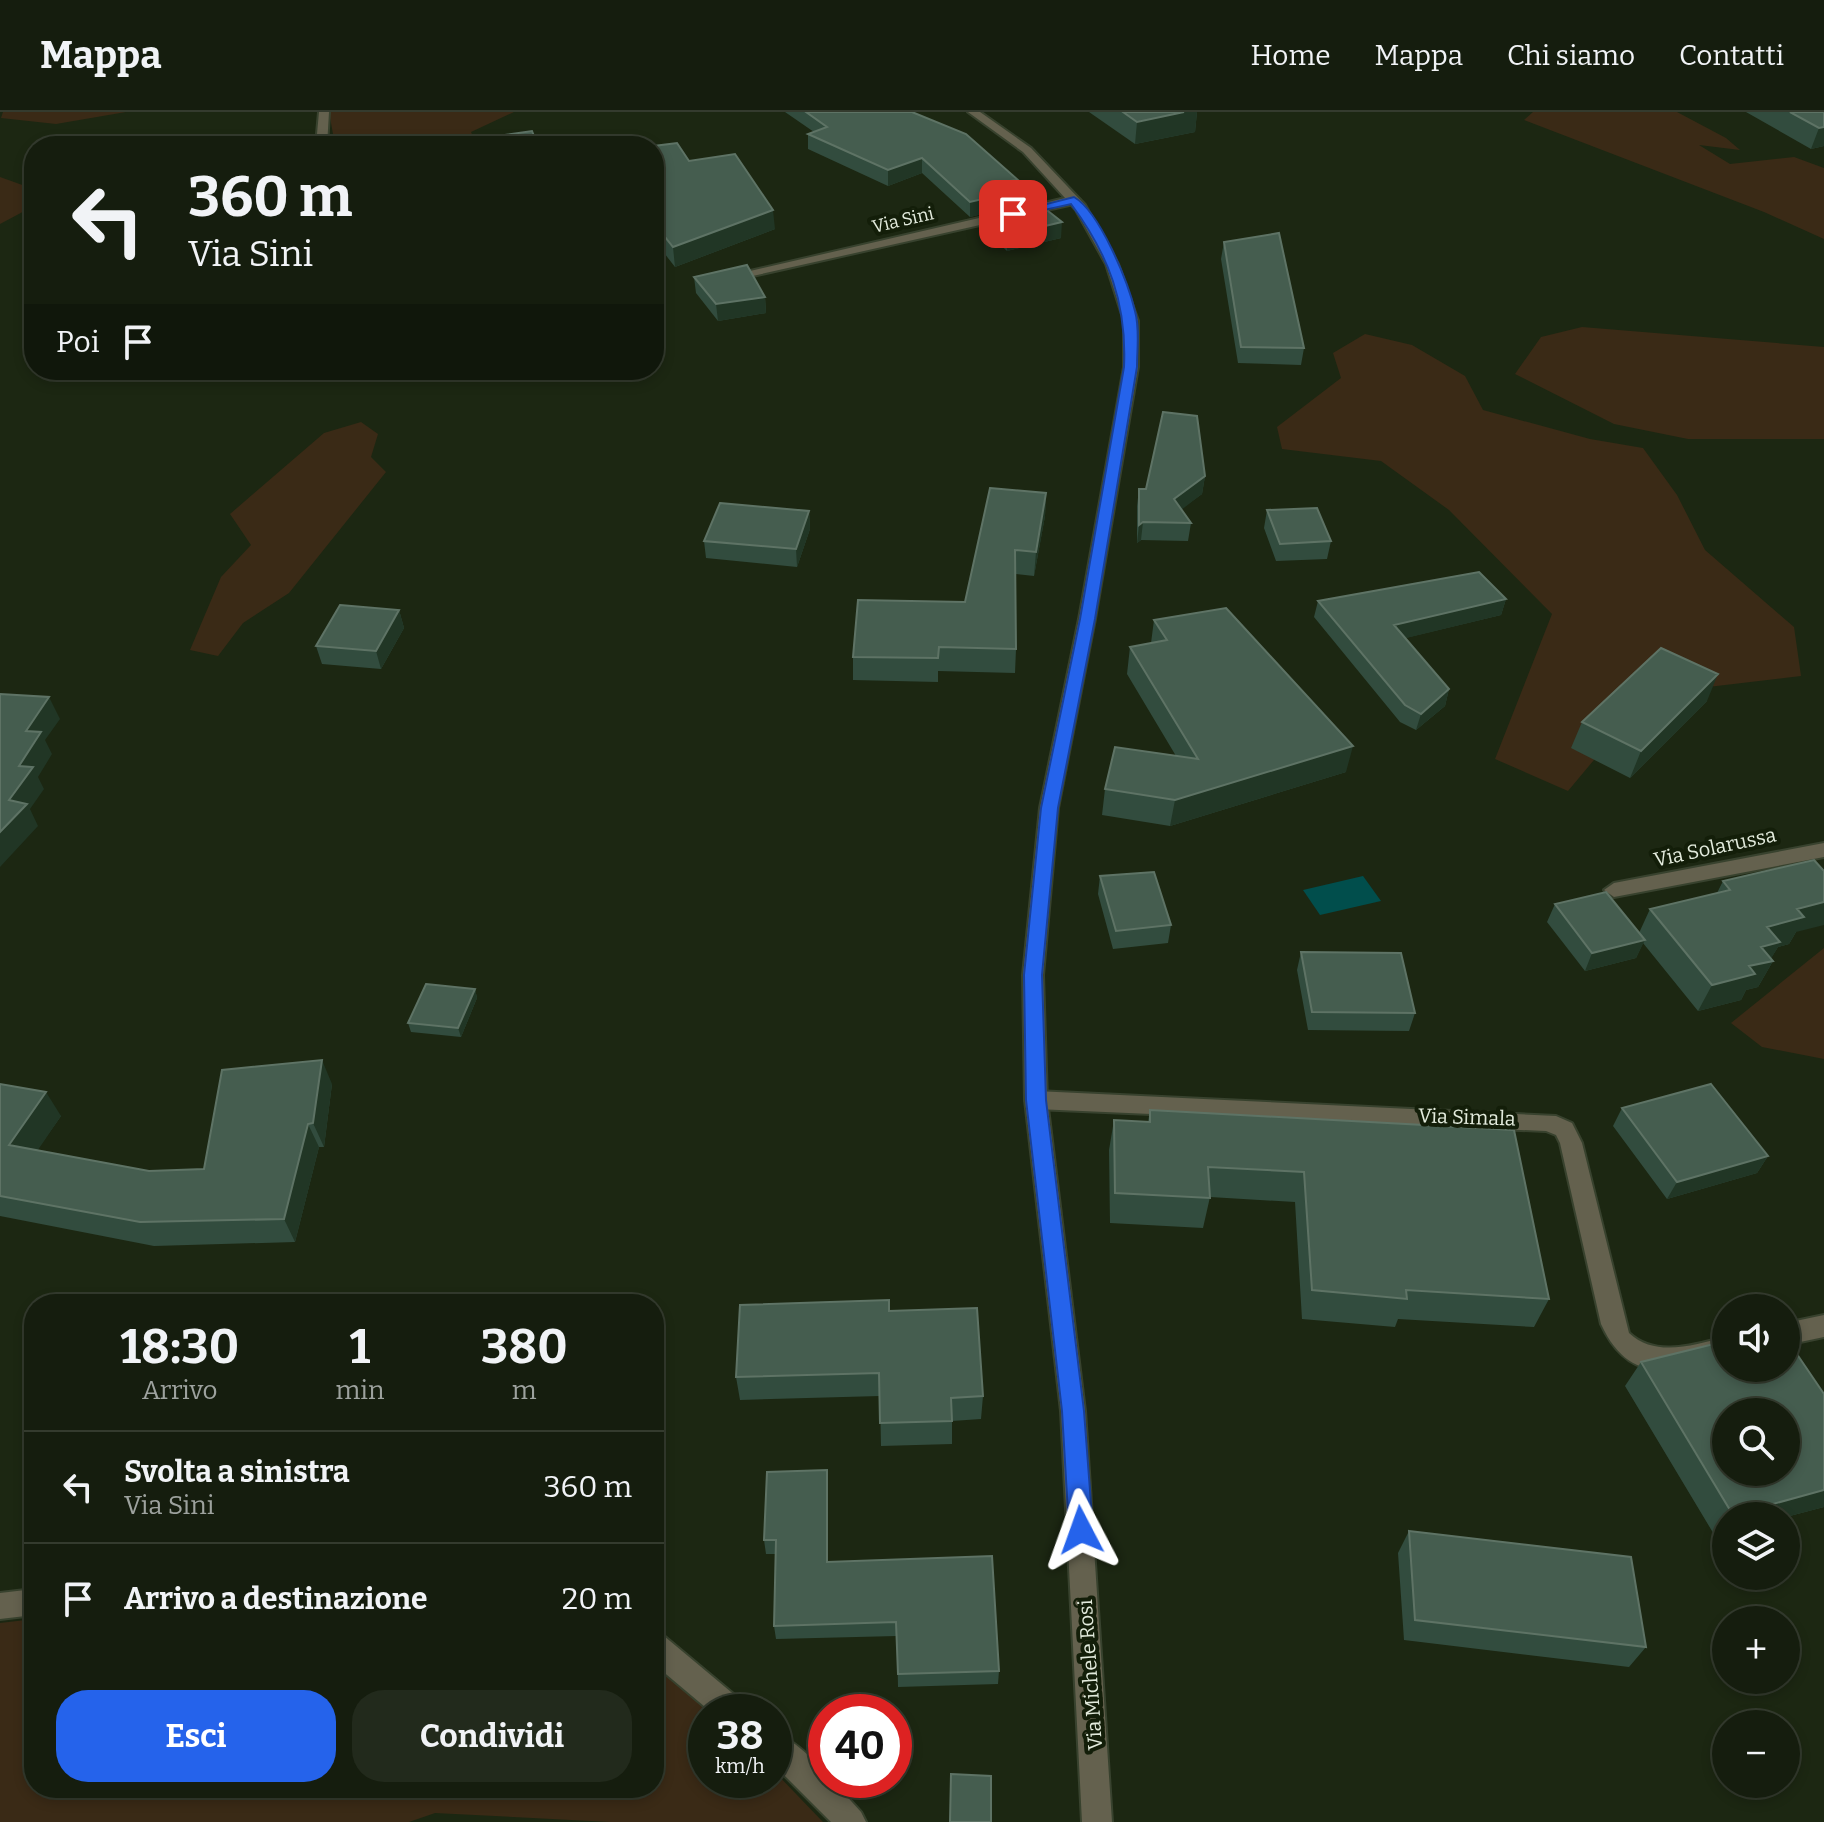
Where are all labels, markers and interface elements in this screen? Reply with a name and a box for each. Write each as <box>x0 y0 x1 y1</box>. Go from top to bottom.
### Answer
text: Mappa <box>40 32 162 78</box>
text: Home <box>1251 39 1330 72</box>
text: Mappa <box>1374 39 1463 72</box>
text: Chi siamo <box>1507 39 1635 72</box>
text: Contatti <box>1679 39 1784 72</box>
text: 360 m <box>188 164 352 231</box>
icon: left <box>56 168 160 272</box>
pin <box>979 180 1047 248</box>
icon: arrive <box>991 192 1035 236</box>
street label: Via Sini <box>870 202 936 238</box>
text: Via Sini <box>188 232 313 276</box>
icon: arrive <box>116 320 160 364</box>
text: Poi <box>56 324 100 360</box>
street label: Via Solarussa <box>1652 822 1778 872</box>
street label: Via Simala <box>1418 1103 1516 1131</box>
map controls <box>1712 1294 1800 1798</box>
button: sound <box>1712 1294 1800 1382</box>
text: 18:30 <box>120 1318 239 1376</box>
text: 1 <box>350 1318 370 1376</box>
text: 380 <box>481 1318 568 1376</box>
text: Arrivo <box>142 1375 218 1406</box>
text: min <box>335 1375 384 1406</box>
text: m <box>512 1375 537 1406</box>
button: search <box>1712 1398 1800 1486</box>
text: Svolta a sinistra <box>124 1454 350 1490</box>
icon: left <box>56 1465 100 1509</box>
text: 360 m <box>543 1469 632 1505</box>
position arrow <box>1039 1488 1123 1572</box>
text: Via Sini <box>124 1490 214 1521</box>
button: layers <box>1712 1502 1800 1590</box>
icon: arrive <box>56 1577 100 1621</box>
text: Arrivo a destinazione <box>124 1581 427 1617</box>
text: 20 m <box>562 1581 632 1617</box>
street label: Via Michele Rosi <box>1073 1599 1107 1751</box>
button: + <box>1712 1606 1800 1694</box>
button: Esci <box>56 1690 336 1782</box>
button: Condividi <box>352 1690 632 1782</box>
speed limit sign: 40 <box>808 1694 912 1798</box>
button: − <box>1712 1710 1800 1798</box>
text: 38 <box>716 1712 764 1760</box>
text: km/h <box>715 1754 765 1778</box>

